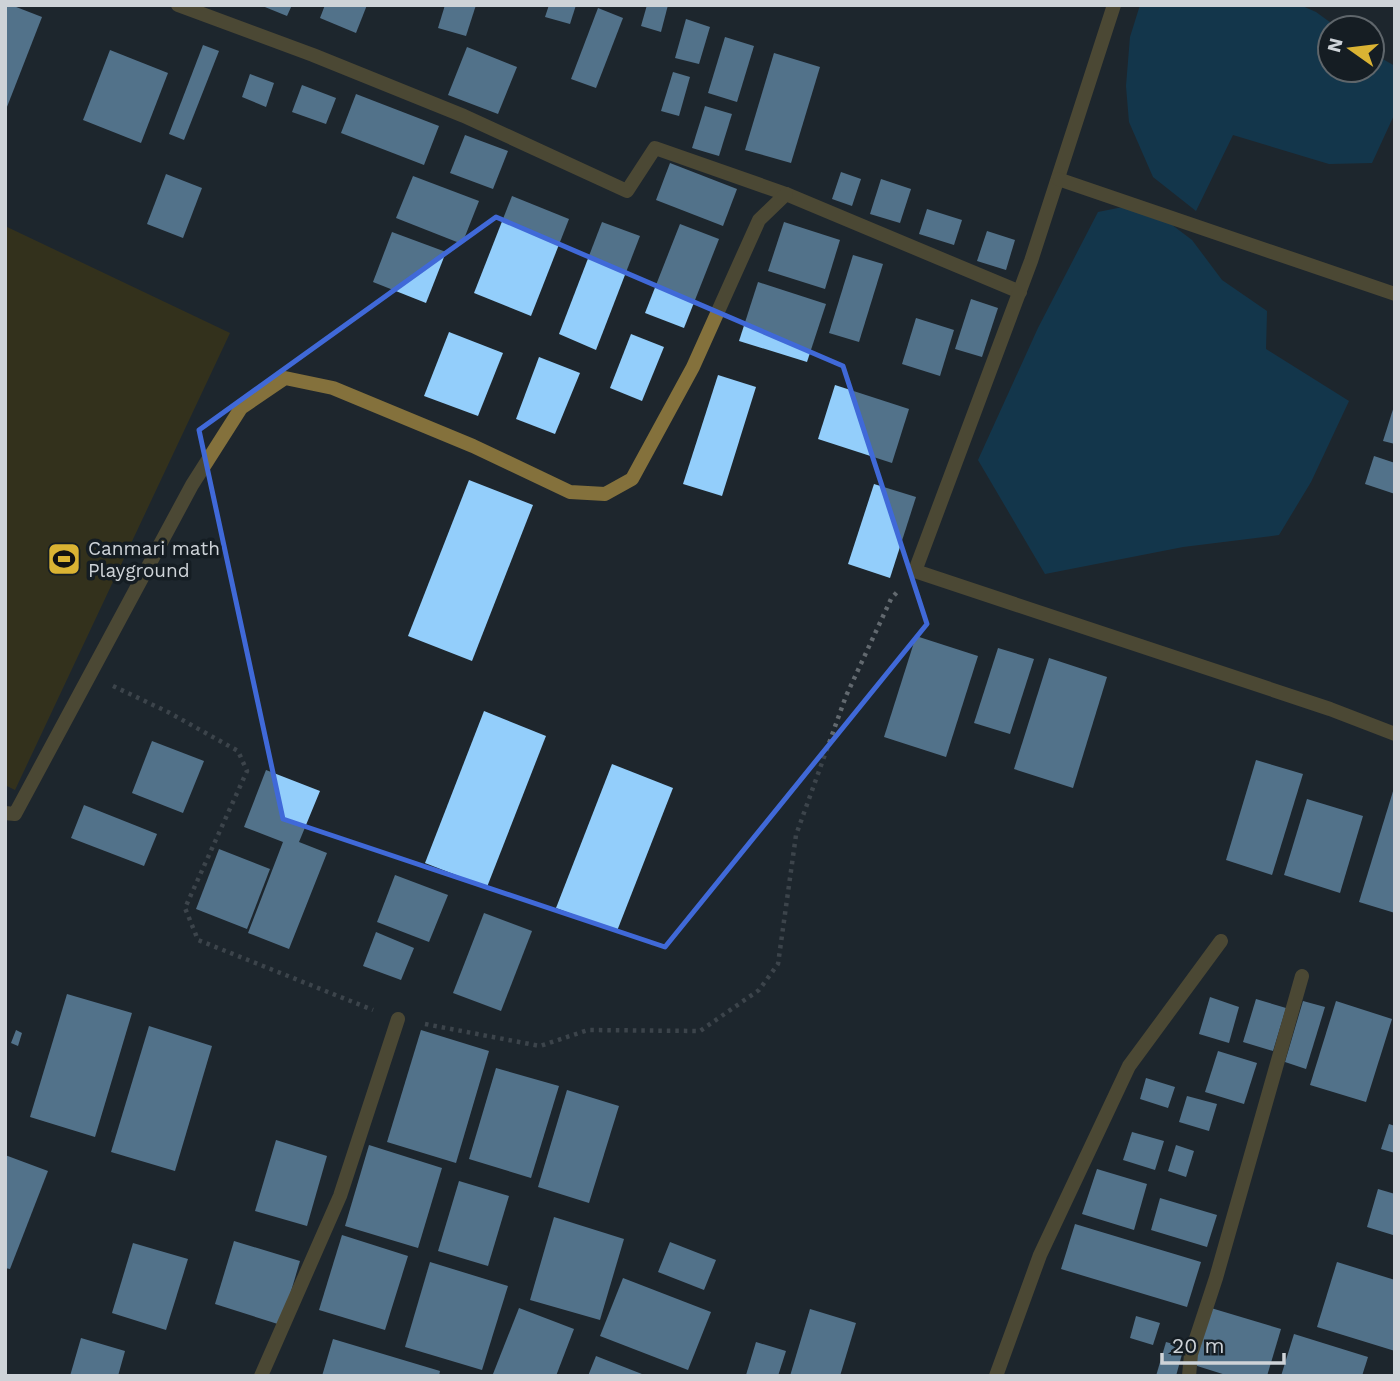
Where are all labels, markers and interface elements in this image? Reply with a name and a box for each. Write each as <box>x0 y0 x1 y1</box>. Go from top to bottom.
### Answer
north arrow <box>1316 14 1386 84</box>
text: N <box>1322 35 1348 55</box>
place label: Canmari math Playground <box>88 537 220 582</box>
sports icon: Canmari math Playground <box>45 540 83 578</box>
scale bar <box>1162 1322 1284 1366</box>
text: 20 m <box>1172 1333 1224 1358</box>

